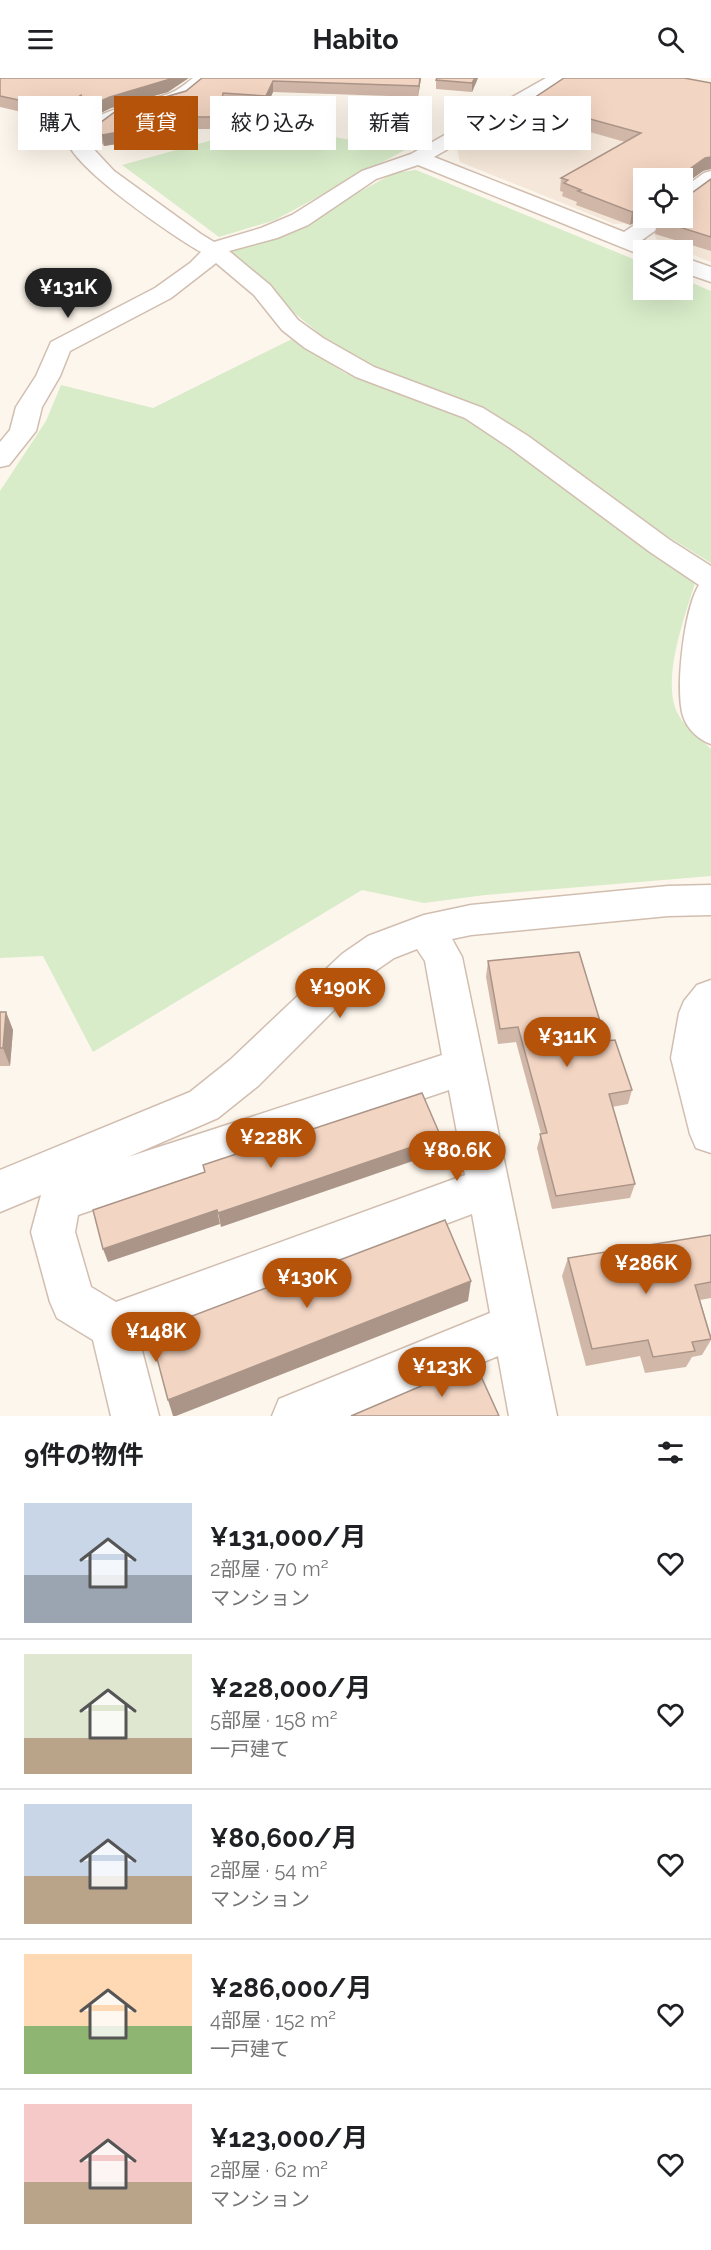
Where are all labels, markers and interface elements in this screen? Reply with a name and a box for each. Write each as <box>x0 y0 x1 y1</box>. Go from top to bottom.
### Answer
icon: menu <box>24 23 57 56</box>
icon: search <box>654 23 687 56</box>
text: Habito <box>313 24 399 55</box>
chip: 購入 <box>18 96 102 150</box>
chip: 賃貸 <box>114 96 198 150</box>
chip: 絞り込み <box>210 96 336 150</box>
chip: 新着 <box>348 96 432 150</box>
chip: マンション <box>444 96 591 150</box>
map controls <box>633 168 693 300</box>
button: locate <box>633 168 693 228</box>
button: layers <box>633 240 693 300</box>
pin: ¥131K <box>26 268 110 319</box>
text: ¥131K <box>39 275 97 299</box>
pin: ¥190K <box>298 968 382 1019</box>
text: ¥190K <box>309 975 371 999</box>
pin: ¥311K <box>525 1017 609 1068</box>
text: ¥311K <box>538 1024 596 1048</box>
pin: ¥228K <box>229 1118 313 1169</box>
text: ¥228K <box>240 1125 302 1149</box>
pin: ¥80.6K <box>408 1131 506 1182</box>
text: ¥80.6K <box>423 1138 491 1162</box>
pin: ¥286K <box>604 1244 688 1295</box>
text: ¥286K <box>614 1251 678 1275</box>
pin: ¥130K <box>265 1258 349 1309</box>
text: ¥130K <box>277 1265 337 1289</box>
pin: ¥148K <box>114 1312 198 1363</box>
text: ¥148K <box>126 1319 187 1343</box>
pin: ¥123K <box>400 1347 484 1398</box>
text: ¥123K <box>412 1354 472 1378</box>
icon: filters <box>654 1436 687 1469</box>
text: 9件の物件 <box>24 1440 143 1470</box>
text: ¥131,000/月 <box>210 1522 367 1552</box>
icon: home <box>72 1527 144 1599</box>
icon: heart <box>654 1547 687 1580</box>
text: 2部屋 · 70 m² <box>210 1557 329 1581</box>
text: マンション <box>210 1586 310 1610</box>
text: ¥228,000/月 <box>210 1673 371 1703</box>
icon: home <box>72 1678 144 1750</box>
icon: heart <box>654 1698 687 1731</box>
text: 5部屋 · 158 m² <box>210 1708 337 1732</box>
text: 一戸建て <box>210 1737 290 1761</box>
text: ¥80,600/月 <box>210 1823 358 1853</box>
icon: home <box>72 1828 144 1900</box>
icon: heart <box>654 1848 687 1881</box>
text: 2部屋 · 54 m² <box>210 1858 327 1882</box>
text: マンション <box>210 1887 310 1911</box>
text: ¥286,000/月 <box>210 1973 372 2003</box>
icon: home <box>72 1978 144 2050</box>
icon: heart <box>654 1998 687 2031</box>
text: 4部屋 · 152 m² <box>210 2008 336 2032</box>
text: 一戸建て <box>210 2037 290 2061</box>
text: ¥123,000/月 <box>210 2123 368 2153</box>
icon: home <box>72 2128 144 2200</box>
icon: heart <box>654 2148 687 2181</box>
text: 2部屋 · 62 m² <box>210 2158 328 2182</box>
text: マンション <box>210 2187 310 2211</box>

